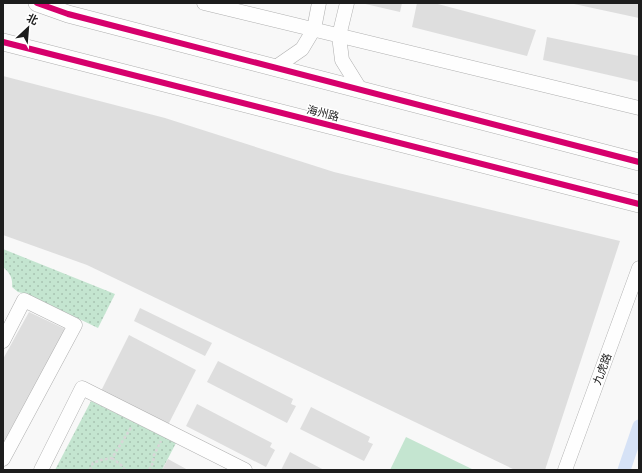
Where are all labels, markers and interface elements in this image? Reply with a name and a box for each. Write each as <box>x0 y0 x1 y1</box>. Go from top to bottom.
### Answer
north arrow <box>8 8 48 48</box>
text: 北 <box>25 11 40 27</box>
street label: 海州路 <box>306 103 340 123</box>
street label: 九虎路 <box>591 351 613 387</box>

